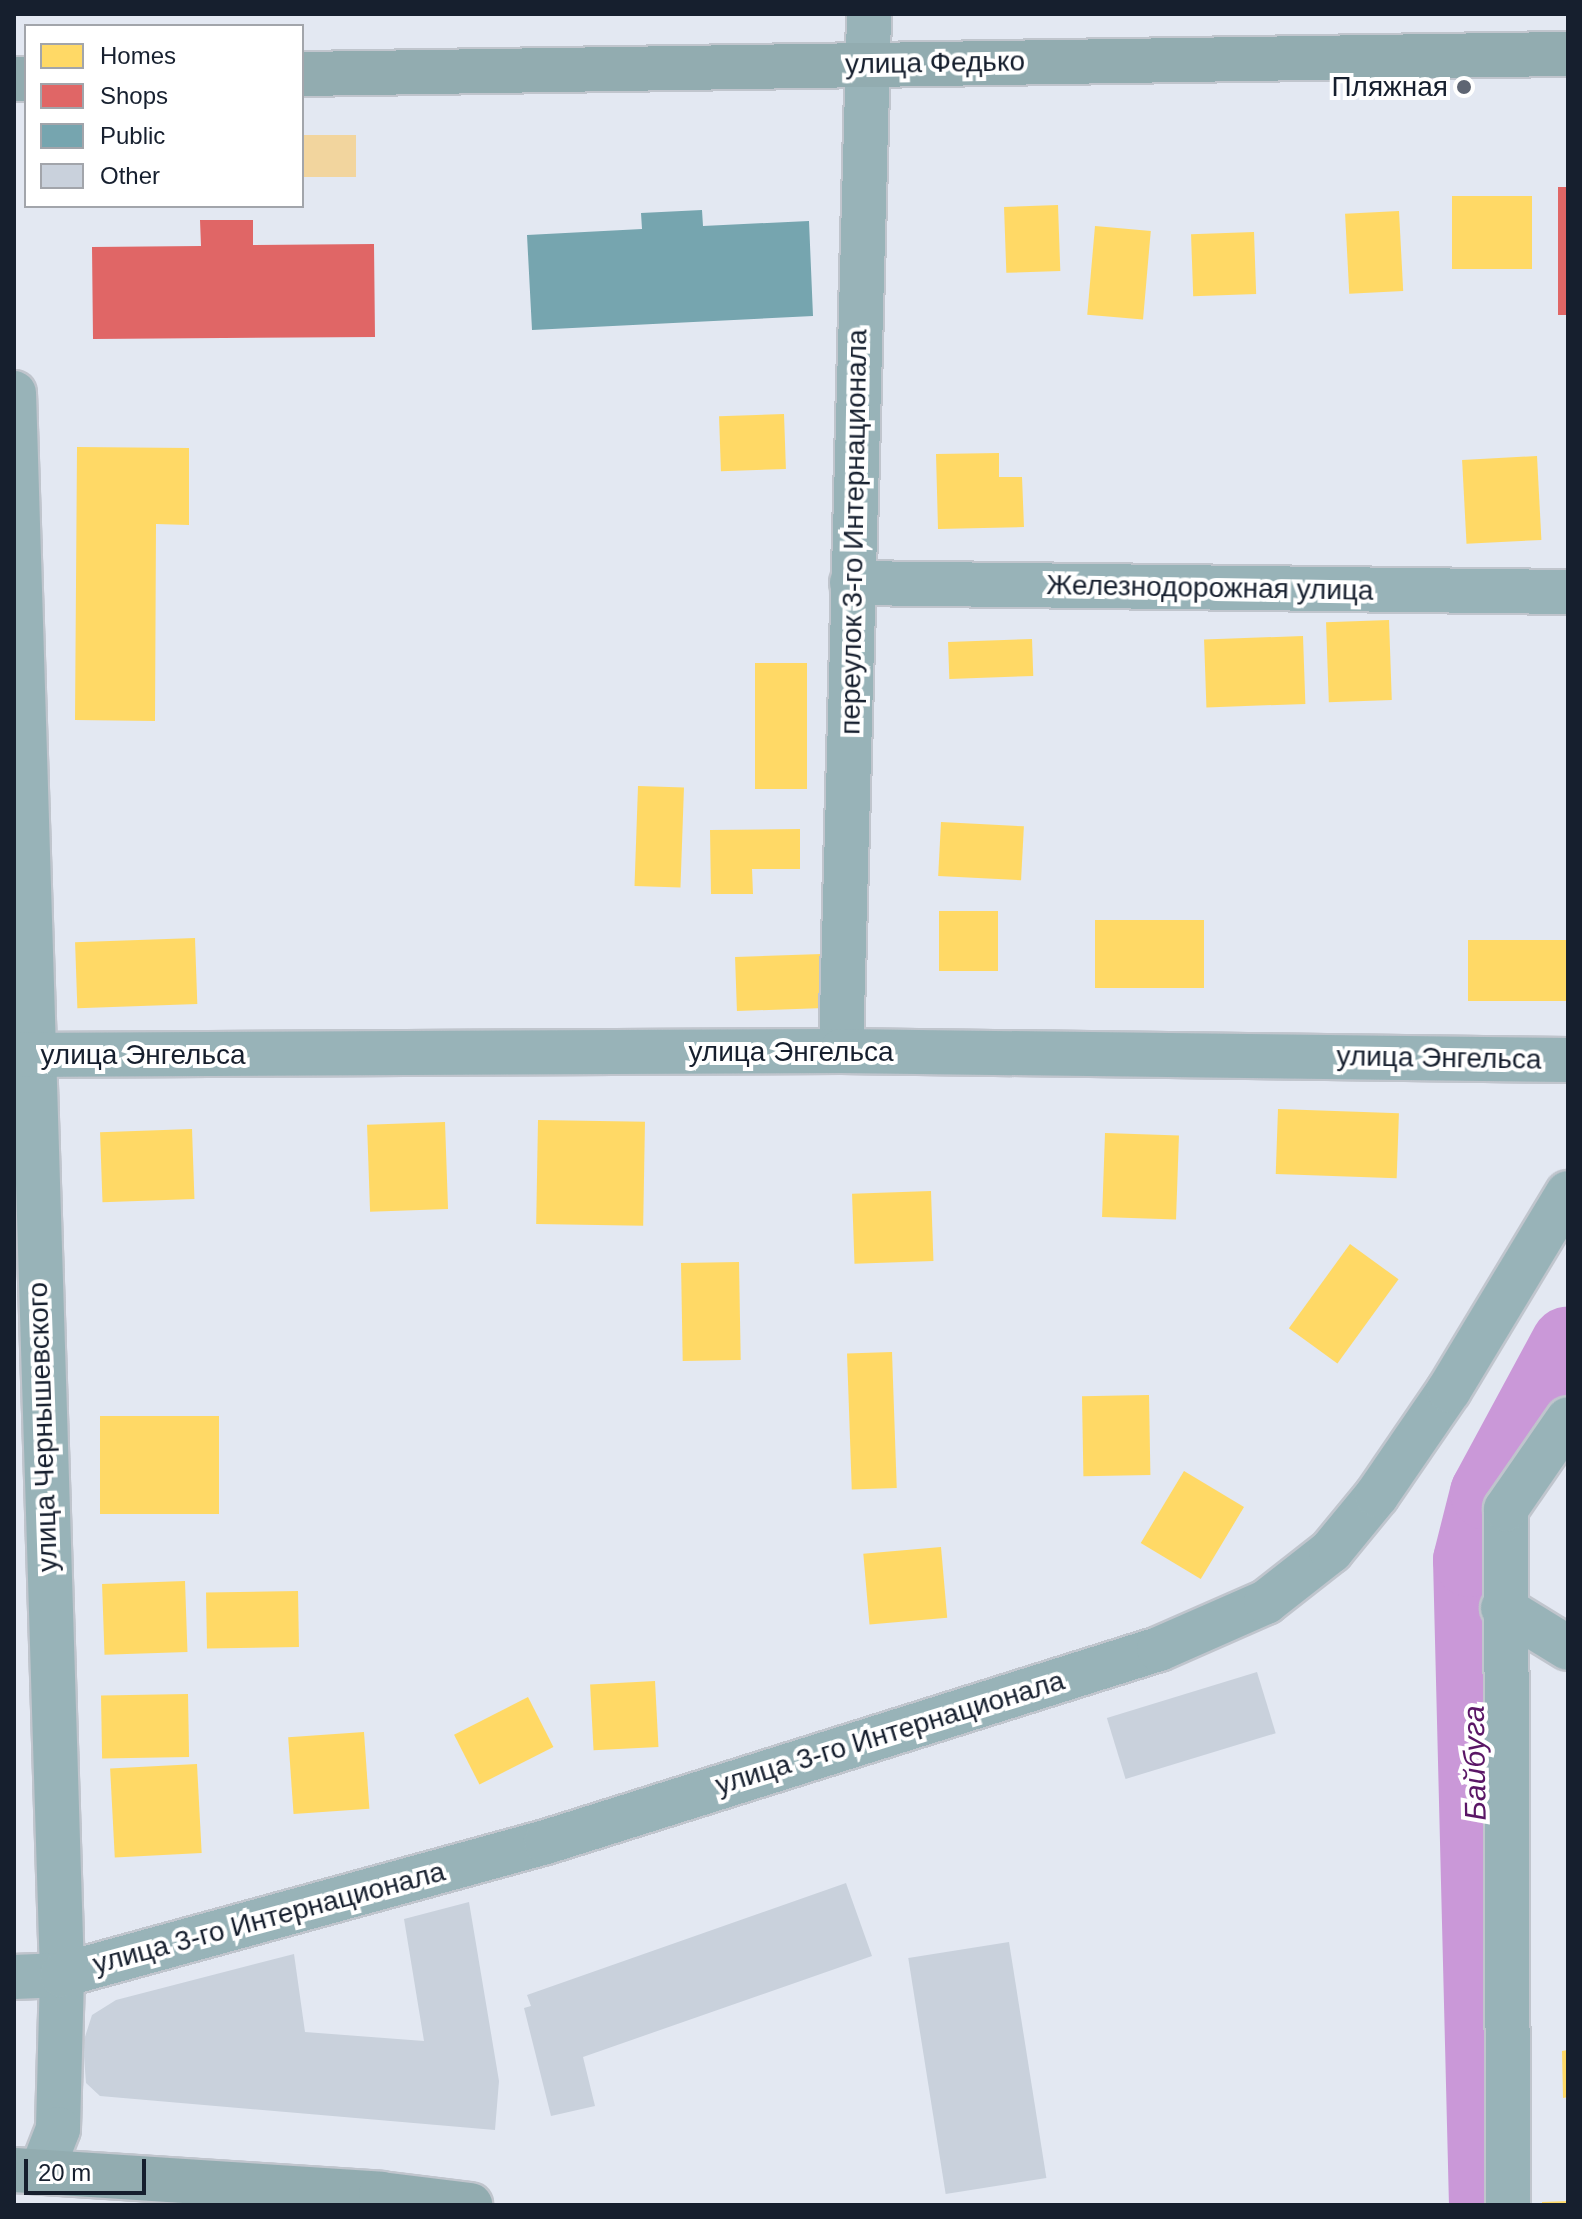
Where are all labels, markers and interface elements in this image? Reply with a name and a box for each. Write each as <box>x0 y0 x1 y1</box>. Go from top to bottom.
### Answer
legend <box>24 24 304 208</box>
text: Homes <box>100 42 176 69</box>
street label: улица Федько <box>845 45 1025 81</box>
place label: Пляжная <box>1331 70 1448 104</box>
marker: Пляжная <box>1455 78 1473 96</box>
text: Shops <box>100 82 168 109</box>
text: Public <box>100 122 165 149</box>
text: Other <box>100 162 160 189</box>
street label: переулок 3-го Интернационала <box>834 329 874 735</box>
street label: Железнодорожная улица <box>1046 568 1374 608</box>
street label: улица Энгельса <box>688 1035 894 1069</box>
street label: улица Энгельса <box>40 1038 246 1072</box>
street label: улица Энгельса <box>1336 1039 1542 1077</box>
street label: улица Чернышевского <box>21 1281 65 1573</box>
street label: улица 3-го Интернационала <box>711 1664 1069 1802</box>
water label: Байбуга <box>1456 1705 1494 1821</box>
street label: улица 3-го Интернационала <box>89 1855 449 1981</box>
scale bar <box>28 2143 150 2193</box>
text: 20 m <box>38 2159 91 2186</box>

